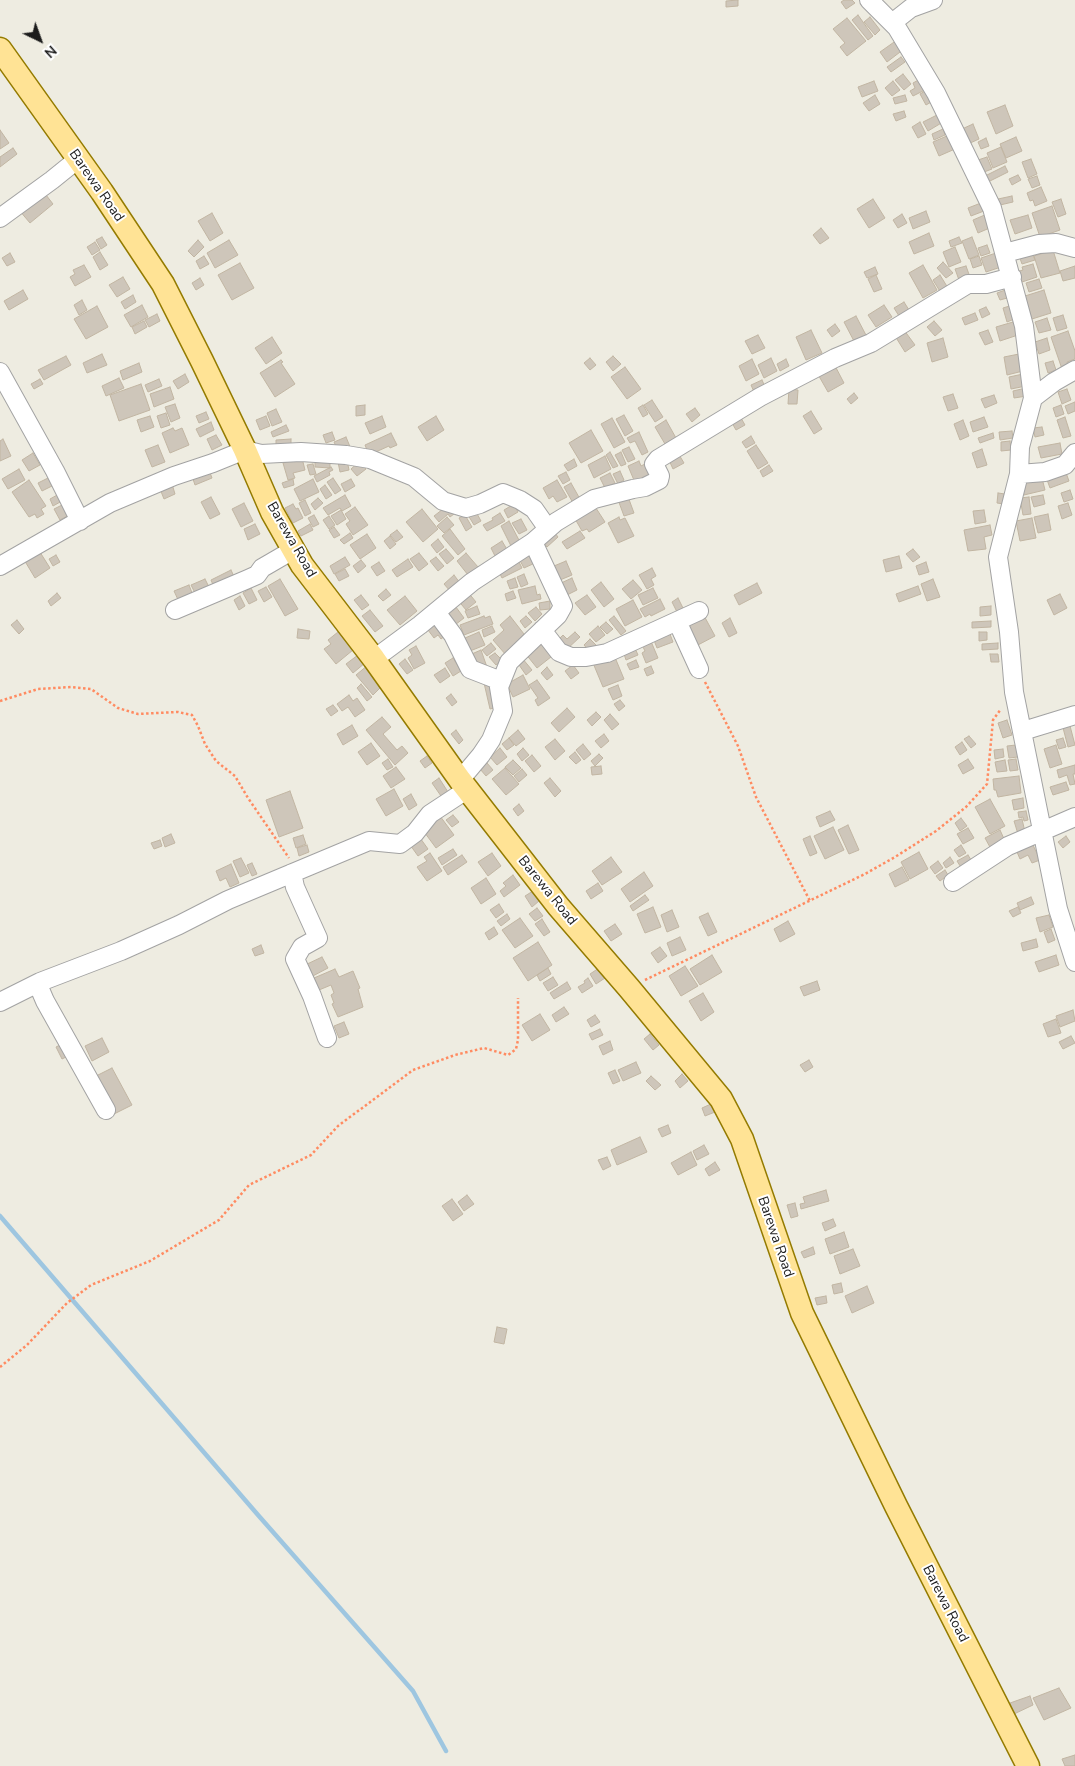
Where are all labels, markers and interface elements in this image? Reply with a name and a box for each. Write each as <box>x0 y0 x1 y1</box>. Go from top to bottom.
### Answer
north arrow <box>15 15 65 65</box>
text: N <box>40 41 61 62</box>
street label: Barewa Road <box>65 147 127 225</box>
street label: Barewa Road <box>263 499 319 581</box>
street label: Barewa Road <box>514 853 580 929</box>
street label: Barewa Road <box>753 1194 797 1280</box>
street label: Barewa Road <box>918 1563 972 1645</box>

